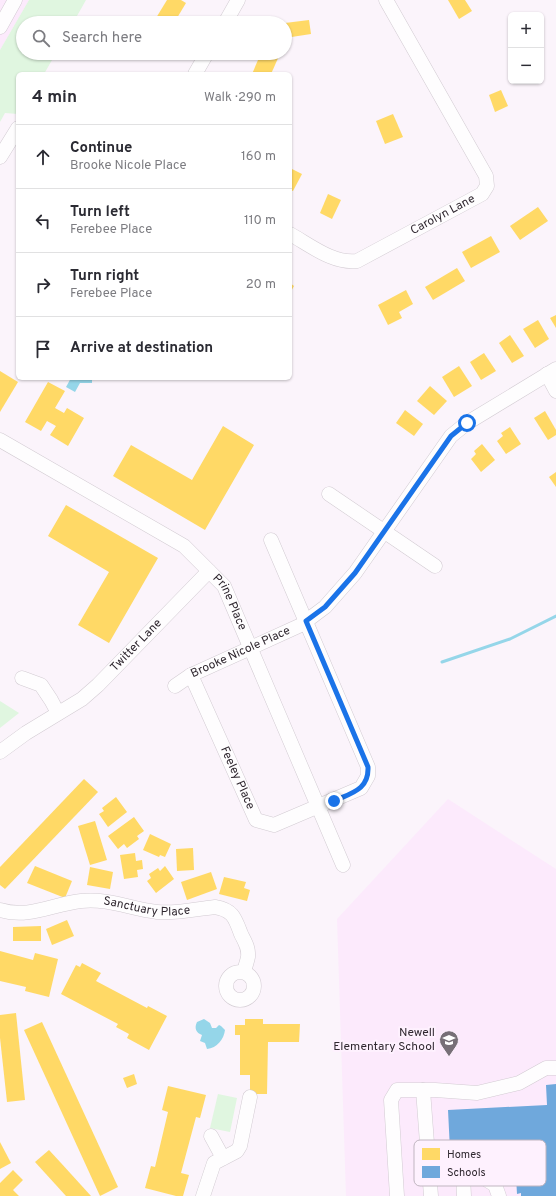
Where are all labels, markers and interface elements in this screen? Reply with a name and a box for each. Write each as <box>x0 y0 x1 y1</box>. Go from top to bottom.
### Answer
map controls <box>508 12 544 84</box>
button: + <box>508 12 544 48</box>
search box <box>16 16 292 60</box>
icon: search <box>30 27 52 49</box>
text: Search here <box>62 29 142 48</box>
button: − <box>508 48 544 84</box>
text: 4 min <box>32 87 77 109</box>
text: Walk · 290 m <box>204 90 276 106</box>
text: Continue <box>70 139 132 158</box>
icon: ahead <box>32 146 54 168</box>
text: 160 m <box>241 149 276 165</box>
text: Brooke Nicole Place <box>70 158 187 174</box>
street label: Carolyn Lane <box>408 191 478 239</box>
text: Turn left <box>70 203 130 222</box>
icon: left <box>32 210 54 232</box>
text: 110 m <box>244 213 276 229</box>
text: Ferebee Place <box>70 222 152 238</box>
text: Turn right <box>70 267 139 286</box>
icon: right <box>32 274 54 296</box>
text: 20 m <box>246 277 276 293</box>
text: Ferebee Place <box>70 286 152 302</box>
icon: arrive <box>32 338 54 360</box>
text: Arrive at destination <box>70 339 213 358</box>
route start <box>458 414 476 432</box>
street label: Prine Place <box>209 571 250 633</box>
street label: Twitter Lane <box>107 616 166 675</box>
street label: Brooke Nicole Place <box>188 623 293 682</box>
street label: Feeley Place <box>216 744 258 812</box>
route end <box>325 792 343 810</box>
street label: Sanctuary Place <box>102 893 191 921</box>
place label: Newell Elementary School <box>333 1025 435 1055</box>
school or university icon: Newell Elementary School <box>438 1029 460 1057</box>
legend <box>414 1140 546 1186</box>
text: Homes <box>447 1148 481 1162</box>
text: Schools <box>447 1166 486 1180</box>

